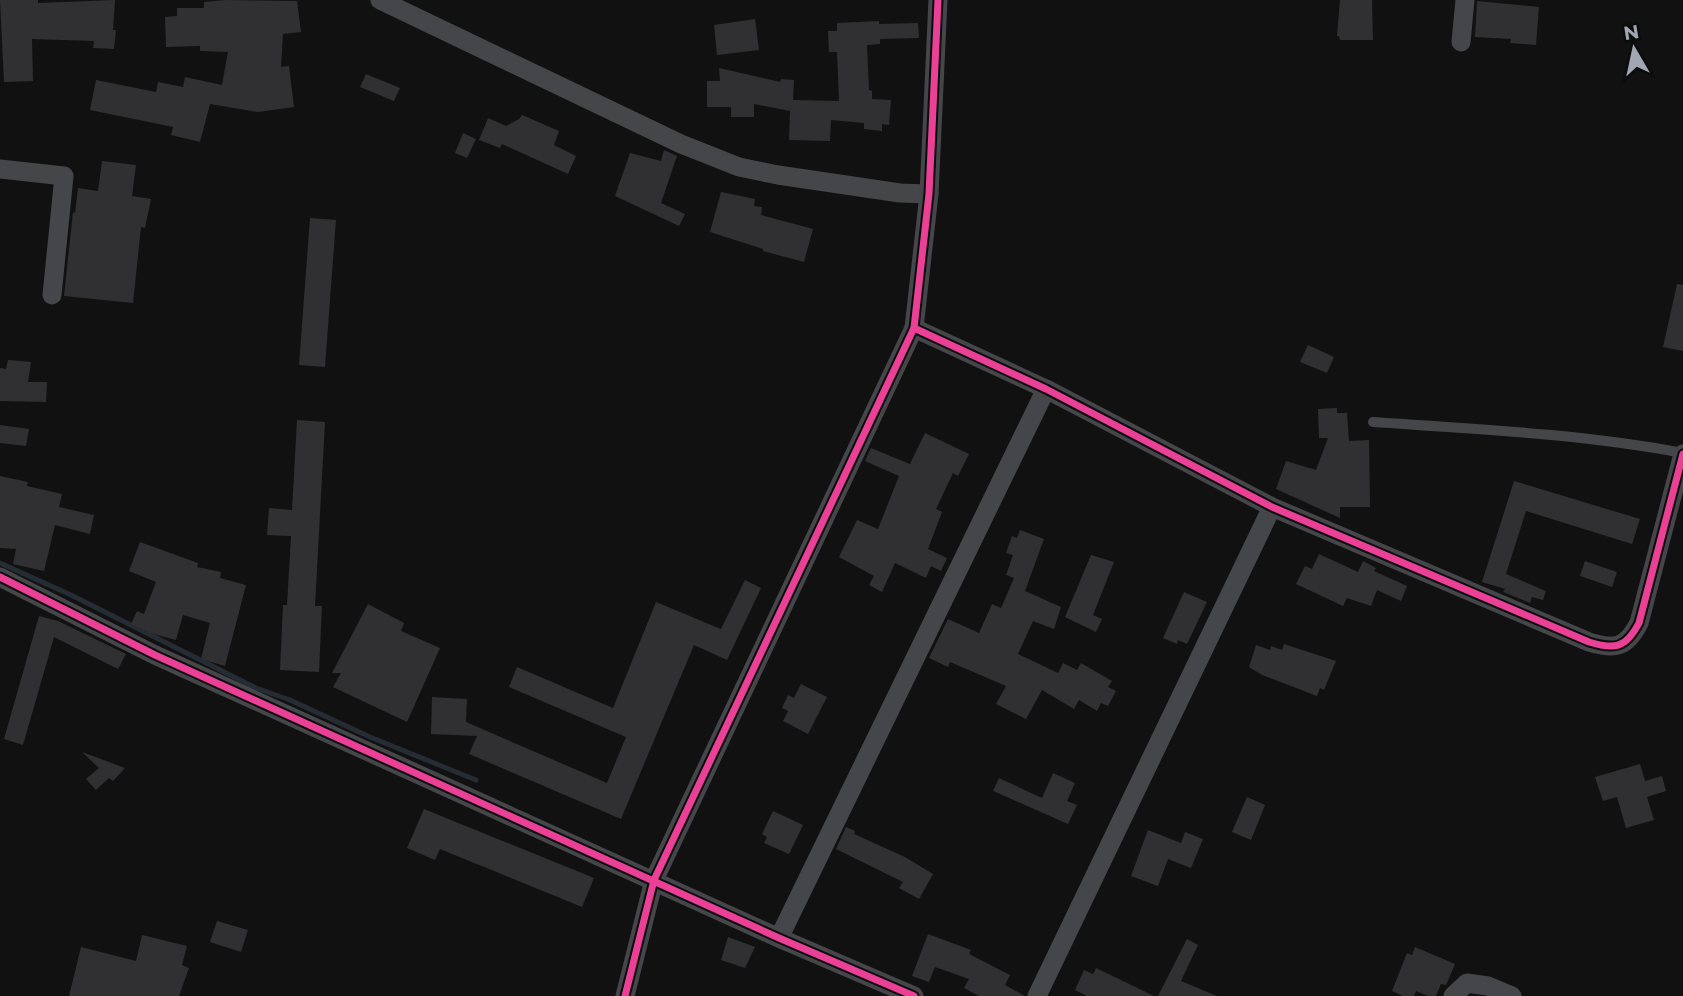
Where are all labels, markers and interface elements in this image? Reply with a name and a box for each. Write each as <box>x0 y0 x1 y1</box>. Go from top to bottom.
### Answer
north arrow <box>1599 14 1669 84</box>
text: N <box>1622 20 1641 45</box>

